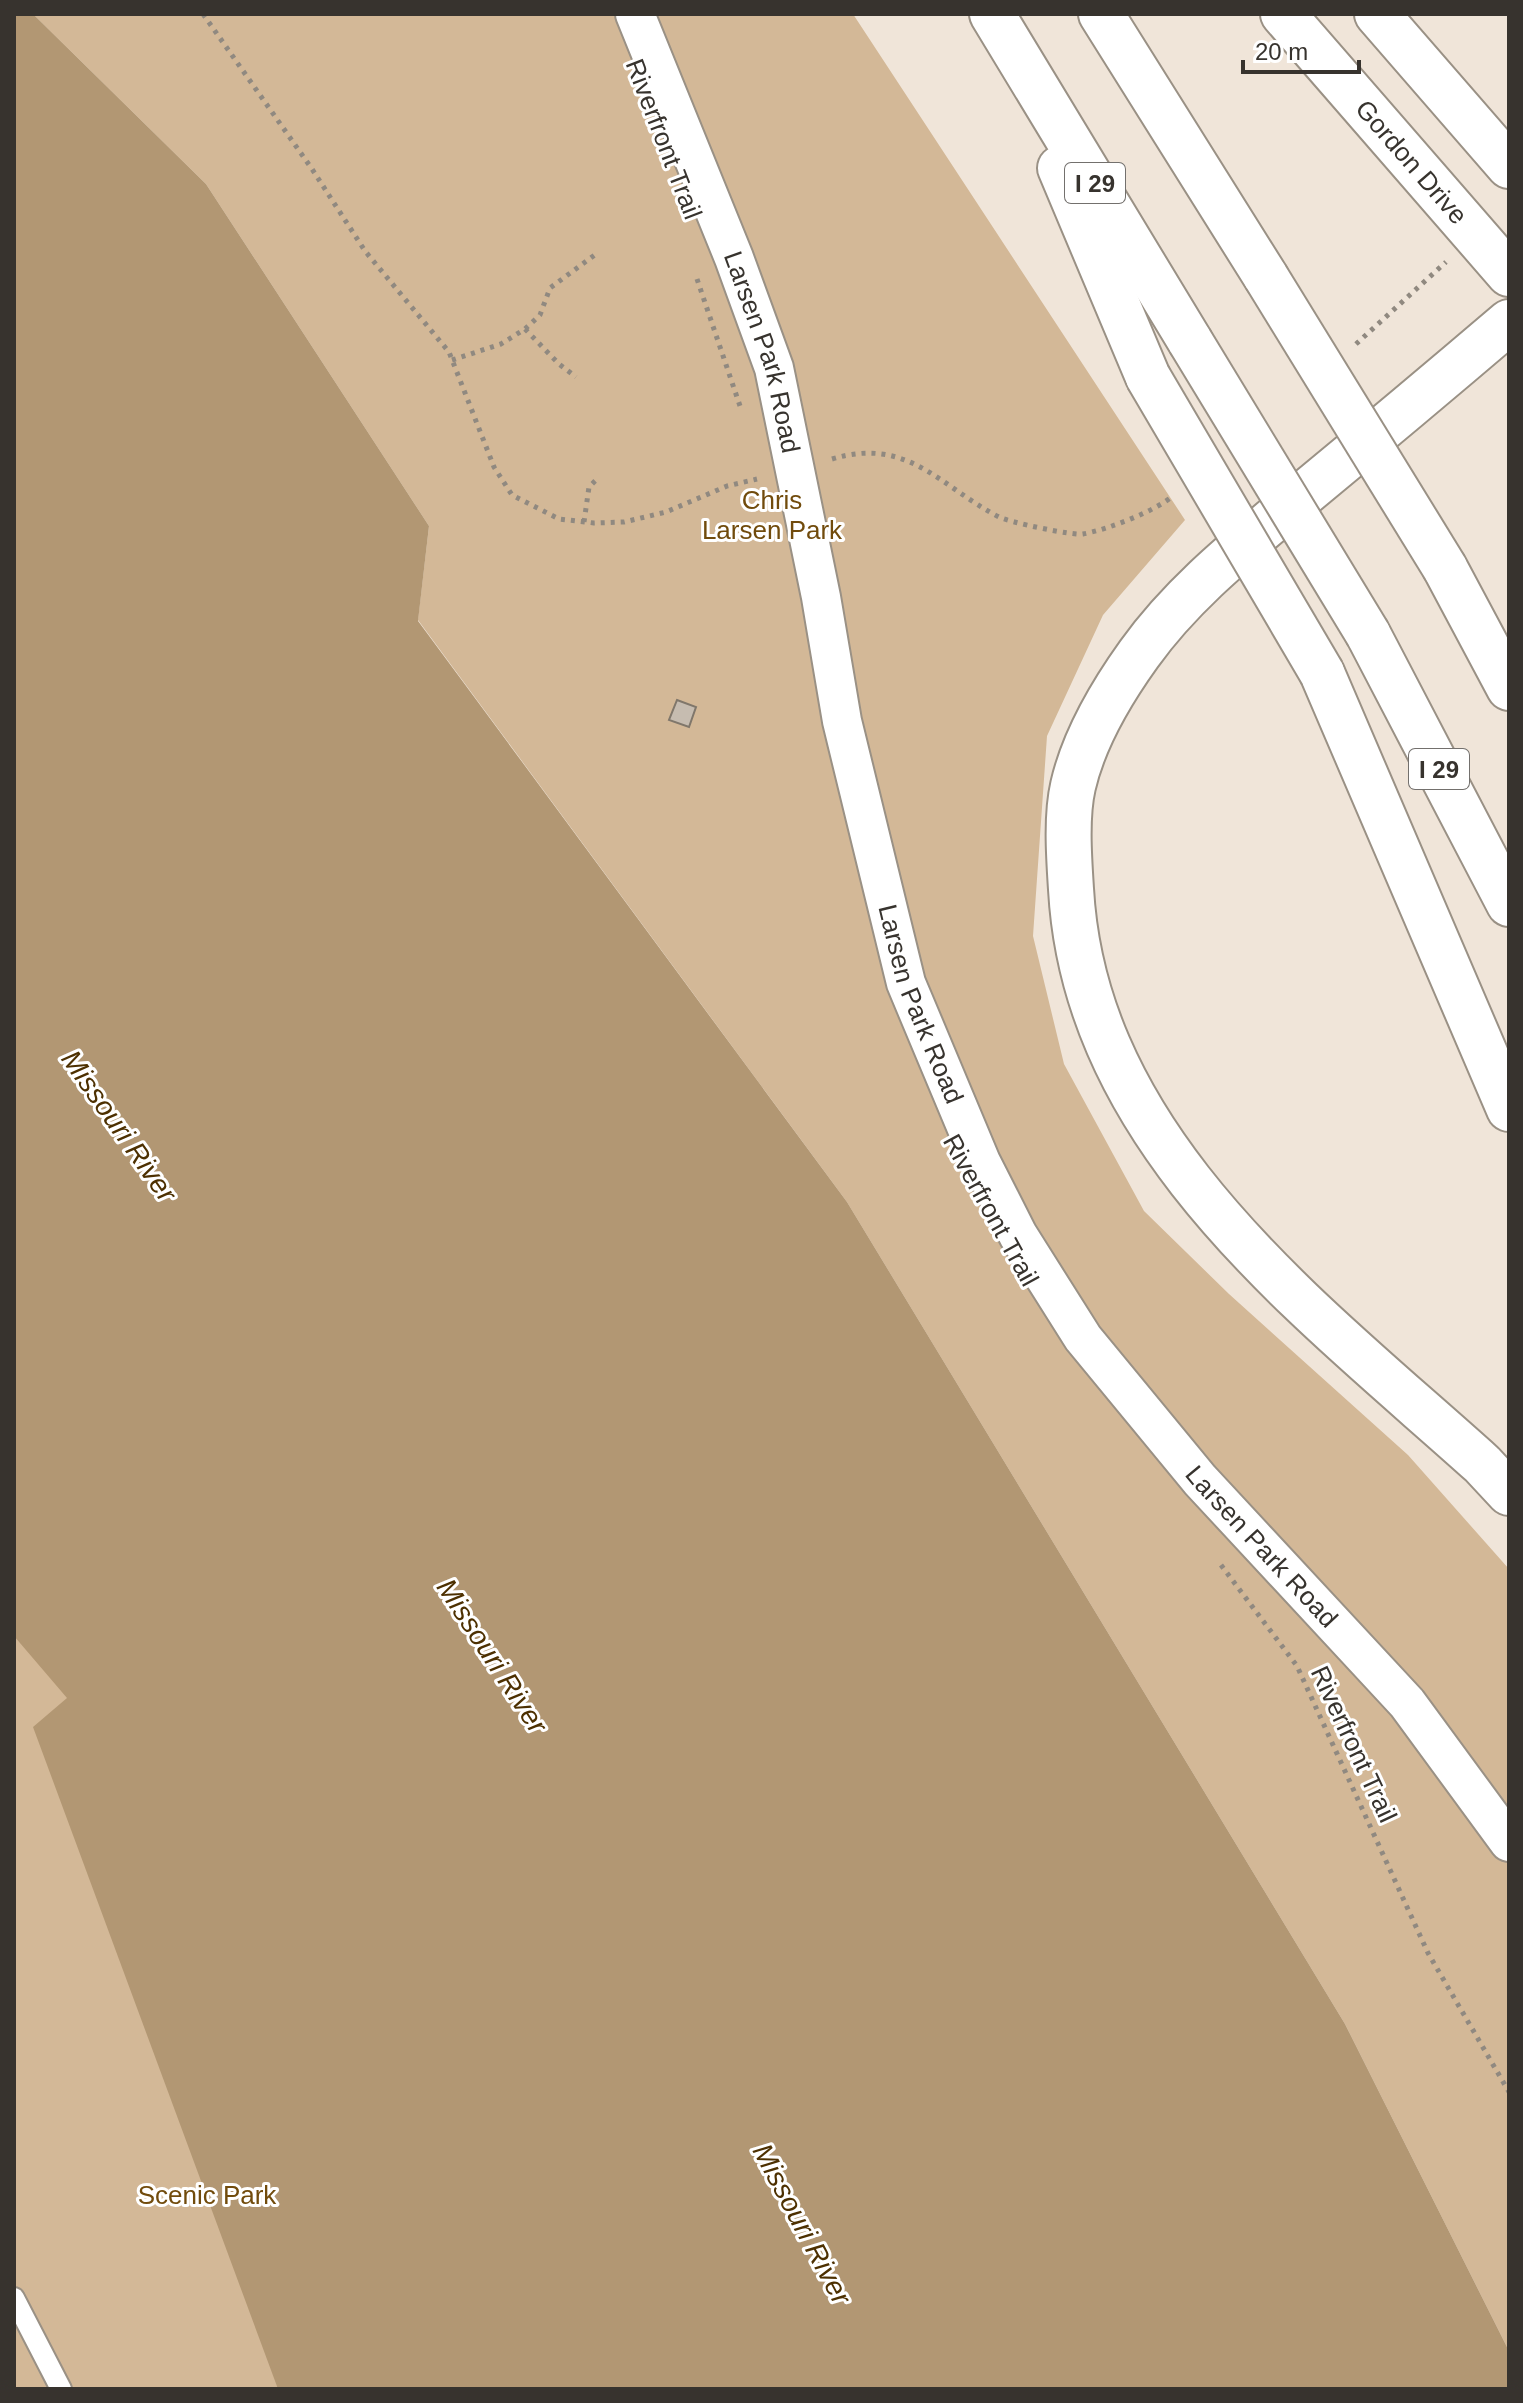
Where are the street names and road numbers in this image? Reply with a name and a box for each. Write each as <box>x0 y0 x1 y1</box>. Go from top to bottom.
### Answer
street label: Riverfront Trail <box>620 55 708 223</box>
street label: Gordon Drive <box>1350 94 1474 230</box>
road number: I 29 <box>1065 163 1125 203</box>
street label: Larsen Park Road <box>718 247 806 456</box>
road number: I 29 <box>1409 749 1469 789</box>
street label: Larsen Park Road <box>872 901 970 1108</box>
street label: Riverfront Trail <box>937 1129 1045 1291</box>
street label: Larsen Park Road <box>1179 1460 1344 1634</box>
street label: Riverfront Trail <box>1305 1661 1403 1827</box>

